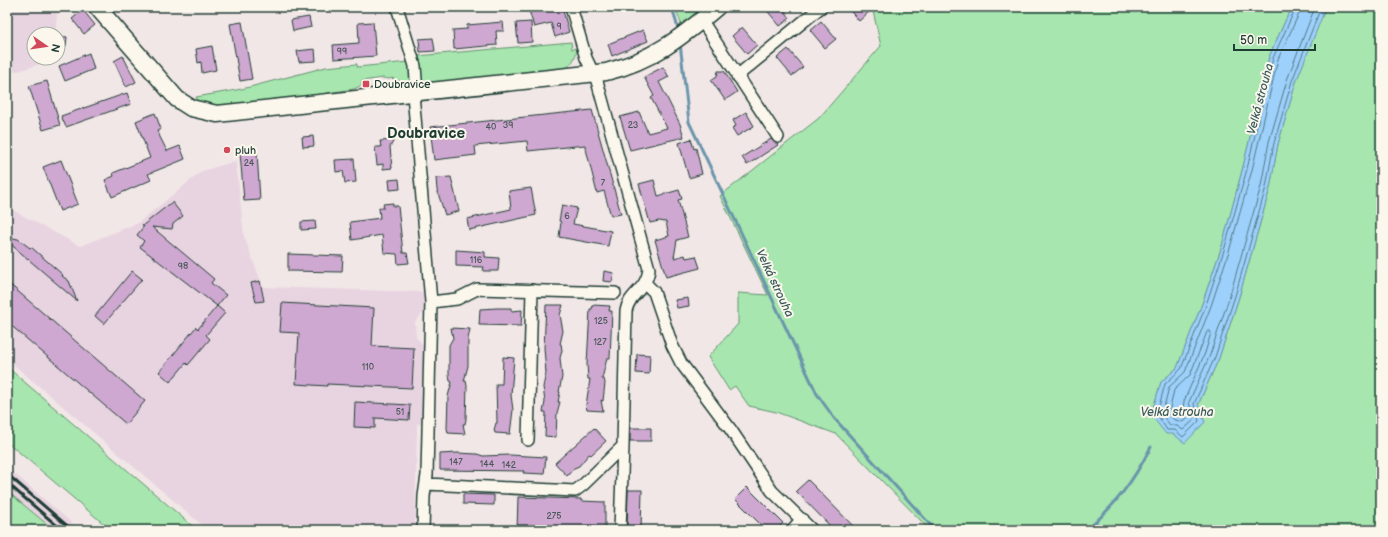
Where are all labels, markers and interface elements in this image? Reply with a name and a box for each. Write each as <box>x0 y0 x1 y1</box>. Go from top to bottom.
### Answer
house number: 9 <box>556 21 562 32</box>
north arrow <box>26 26 66 66</box>
scale bar <box>1234 26 1315 52</box>
text: 50 m <box>1240 33 1267 48</box>
text: N <box>48 43 63 54</box>
house number: 99 <box>337 46 347 57</box>
water label: Velká strouha <box>1244 62 1277 136</box>
place label: Doubravice <box>374 78 431 91</box>
marker: Doubravice <box>361 79 371 89</box>
house number: 39 <box>503 120 513 131</box>
house number: 23 <box>628 120 639 131</box>
house number: 40 <box>486 122 496 133</box>
district label: Doubravice <box>387 124 465 143</box>
place label: pluh <box>235 144 256 157</box>
marker: pluh <box>222 145 232 155</box>
house number: 24 <box>244 158 255 169</box>
house number: 7 <box>601 178 606 189</box>
house number: 6 <box>564 211 570 222</box>
water label: Velká strouha <box>752 247 797 320</box>
house number: 116 <box>470 255 483 266</box>
house number: 98 <box>178 261 188 272</box>
house number: 125 <box>594 316 608 327</box>
house number: 127 <box>593 337 607 348</box>
house number: 110 <box>362 362 374 373</box>
water label: Velká strouha <box>1140 405 1214 420</box>
house number: 51 <box>396 407 404 418</box>
house number: 147 <box>449 457 463 468</box>
house number: 144 <box>480 459 495 470</box>
house number: 142 <box>502 460 517 471</box>
house number: 275 <box>547 511 561 522</box>

